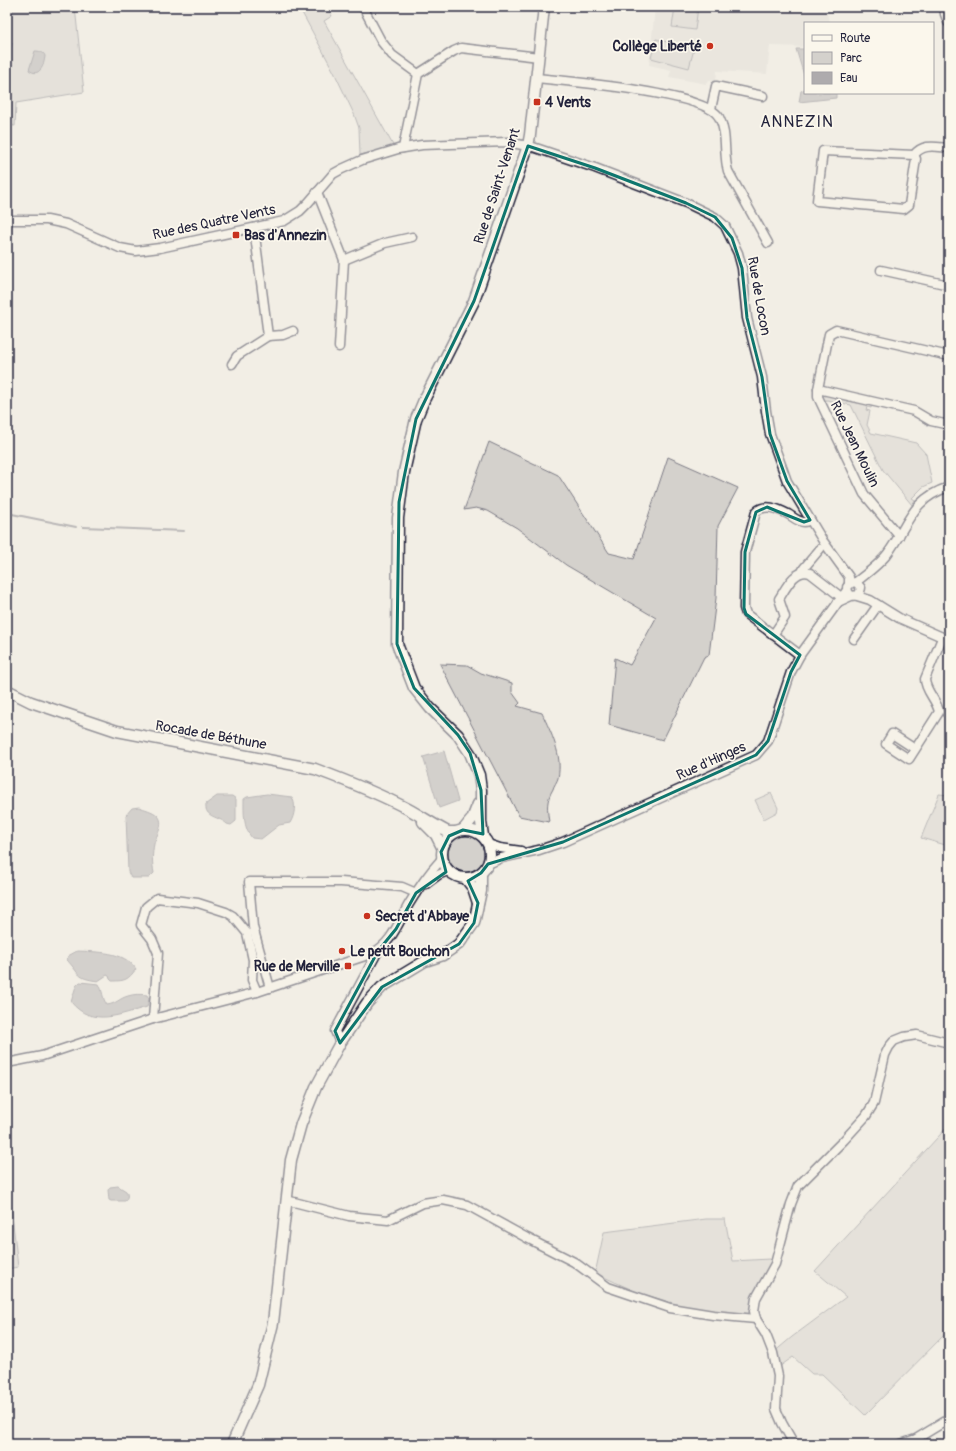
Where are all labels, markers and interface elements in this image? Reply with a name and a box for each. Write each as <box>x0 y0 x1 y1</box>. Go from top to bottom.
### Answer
legend <box>804 22 934 94</box>
text: Route <box>840 31 870 46</box>
place label: Collège Liberté <box>612 38 703 55</box>
marker: Collège Liberté <box>705 41 715 51</box>
text: Parc <box>840 51 862 66</box>
text: Eau <box>840 71 858 86</box>
place label: 4 Vents <box>545 94 592 111</box>
marker: 4 Vents <box>532 97 542 107</box>
district label: ANNEZIN <box>760 112 834 132</box>
street label: Rue de Saint-Venant <box>470 126 524 246</box>
street label: Rue des Quatre Vents <box>151 201 278 243</box>
place label: Bas d'Annezin <box>244 227 327 244</box>
marker: Bas d'Annezin <box>231 230 241 240</box>
street label: Rue de Locon <box>744 255 774 337</box>
street label: Rue Jean Moulin <box>827 398 883 490</box>
street label: Rocade de Béthune <box>154 717 268 753</box>
street label: Rue d'Hinges <box>674 738 749 784</box>
place label: Secret d'Abbaye <box>375 908 470 925</box>
marker: Secret d'Abbaye <box>362 911 372 921</box>
place label: Le petit Bouchon <box>350 943 450 960</box>
marker: Le petit Bouchon <box>337 946 347 956</box>
place label: Rue de Merville <box>254 958 341 975</box>
marker: Rue de Merville <box>343 961 353 971</box>

